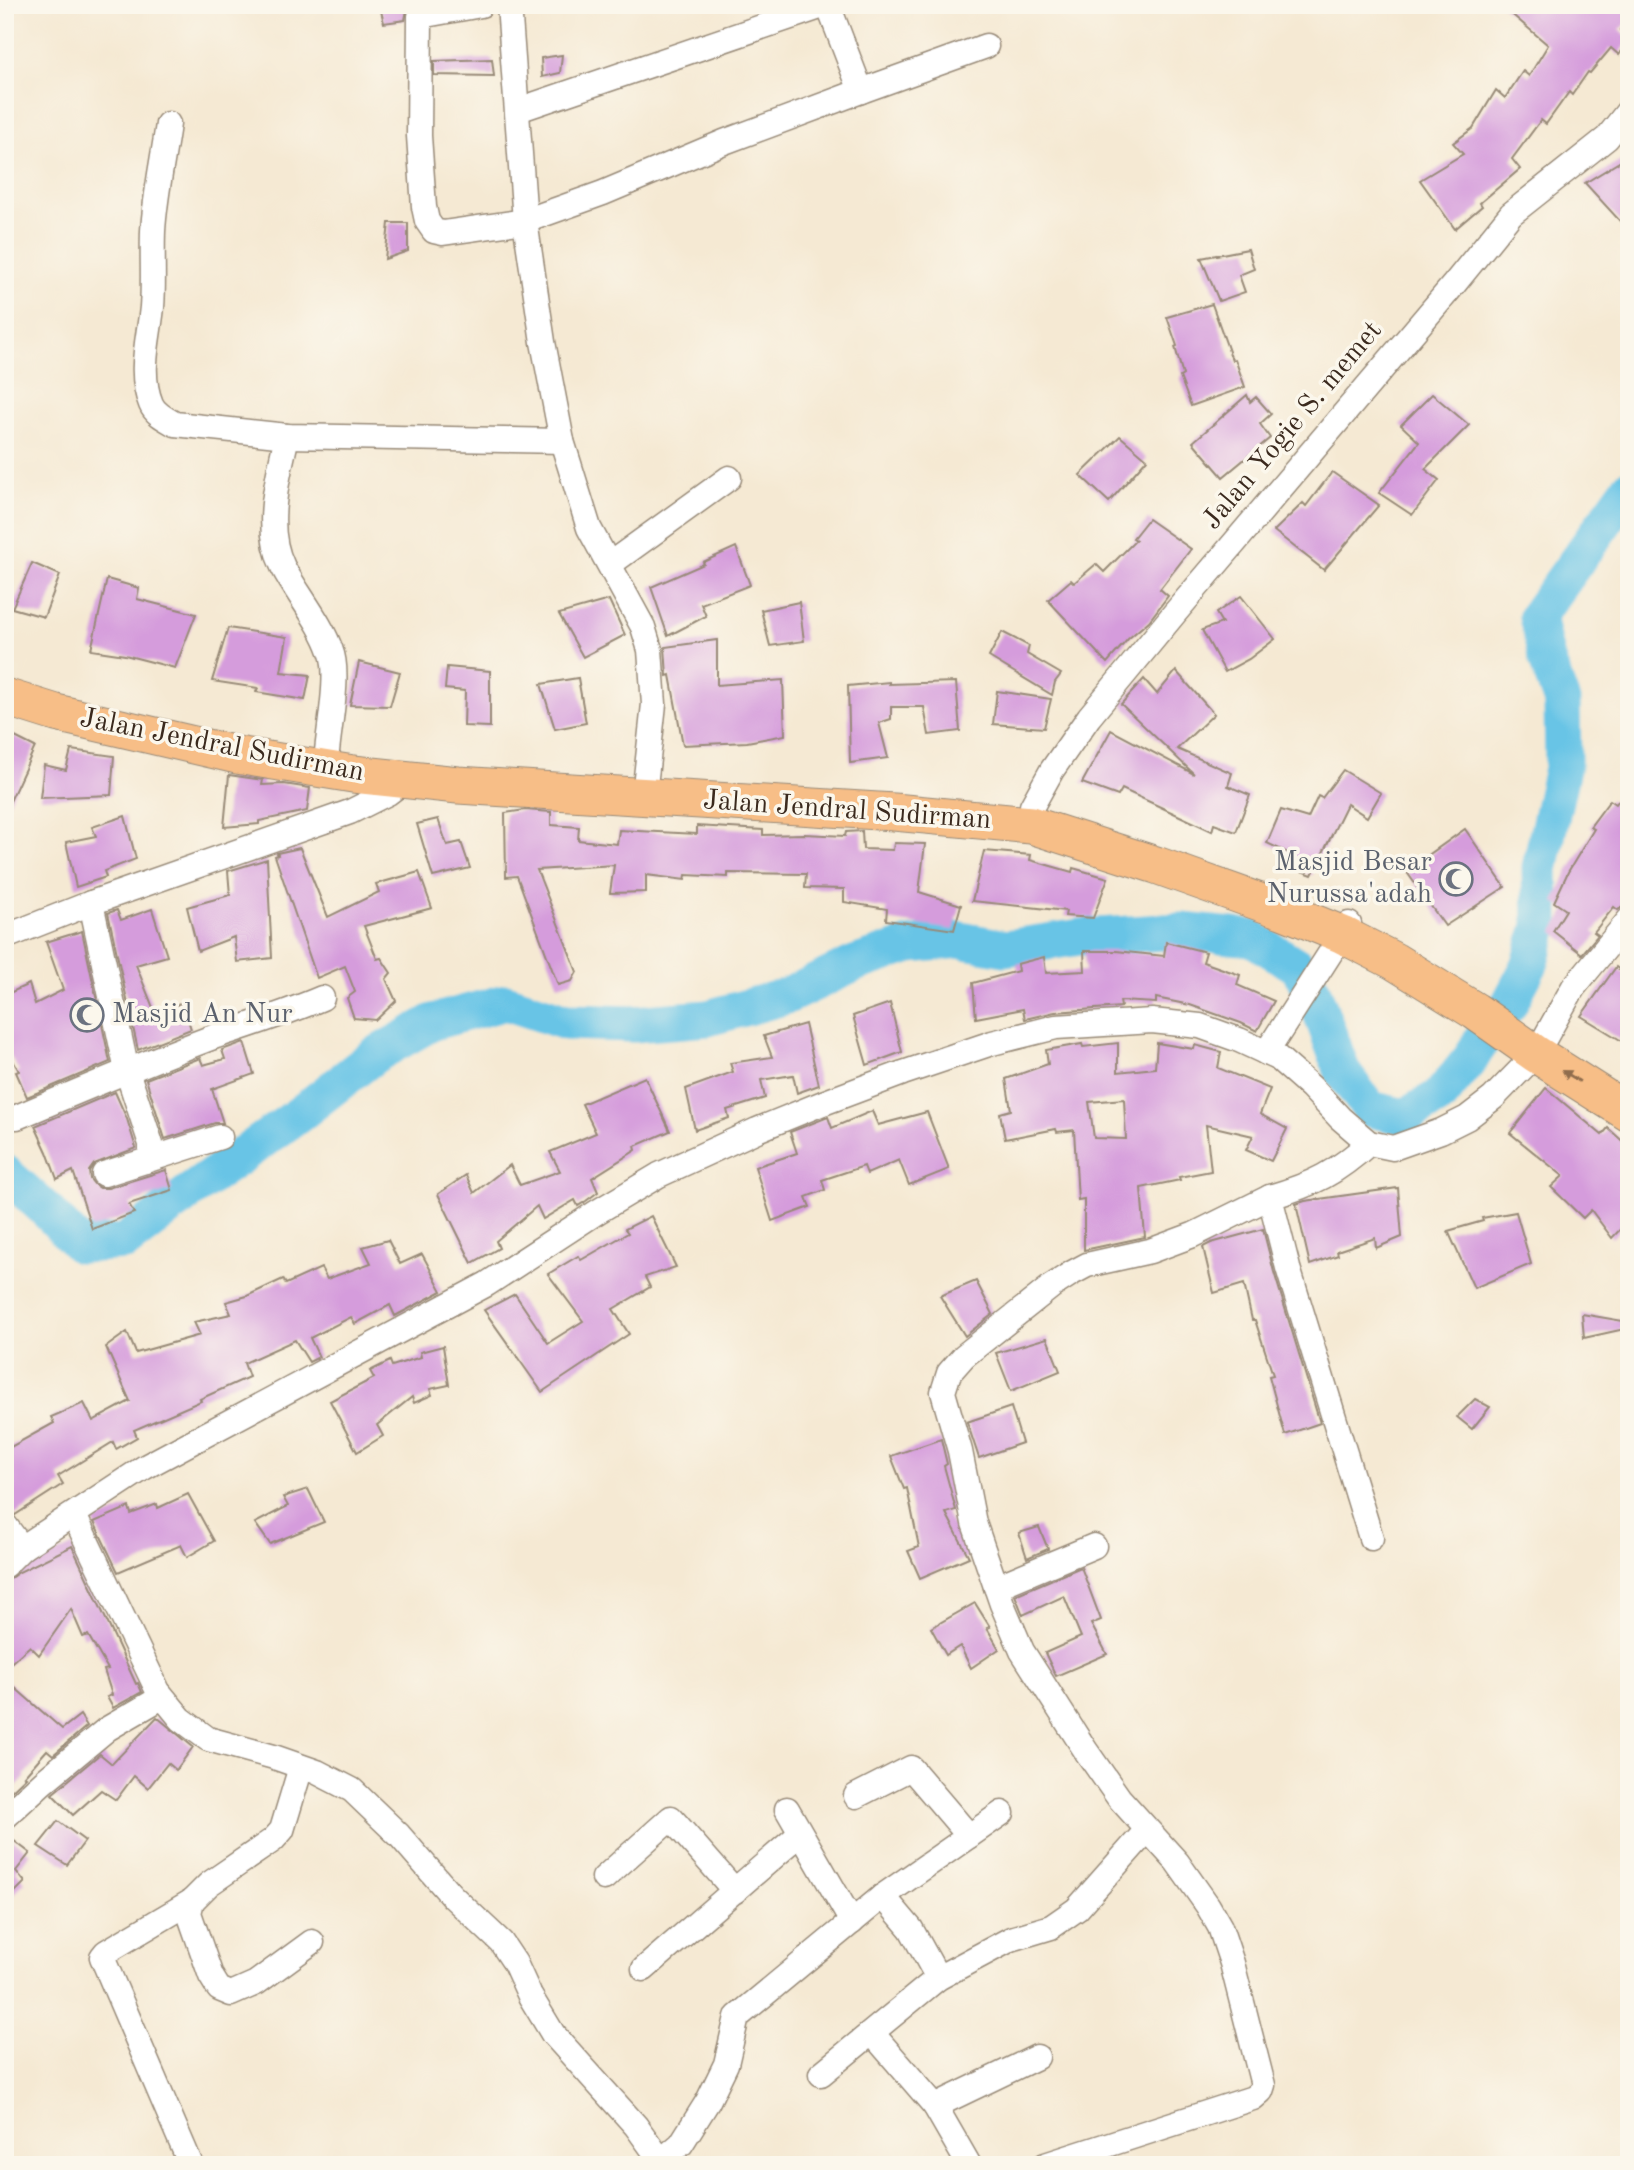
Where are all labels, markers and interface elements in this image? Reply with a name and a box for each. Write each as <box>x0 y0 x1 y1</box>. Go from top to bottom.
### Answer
street label: Jalan Yogie S. memet <box>1198 317 1388 535</box>
street label: Jalan Jendral Sudirman <box>78 705 366 787</box>
street label: Jalan Jendral Sudirman <box>702 787 992 835</box>
place label: Masjid Besar Nurussa'adah <box>1267 849 1432 909</box>
mosque icon: Masjid Besar Nurussa'adah <box>1437 860 1475 898</box>
mosque icon: Masjid An Nur <box>68 996 106 1034</box>
place label: Masjid An Nur <box>112 1001 293 1029</box>
one-way arrow <box>1561 1070 1581 1083</box>

